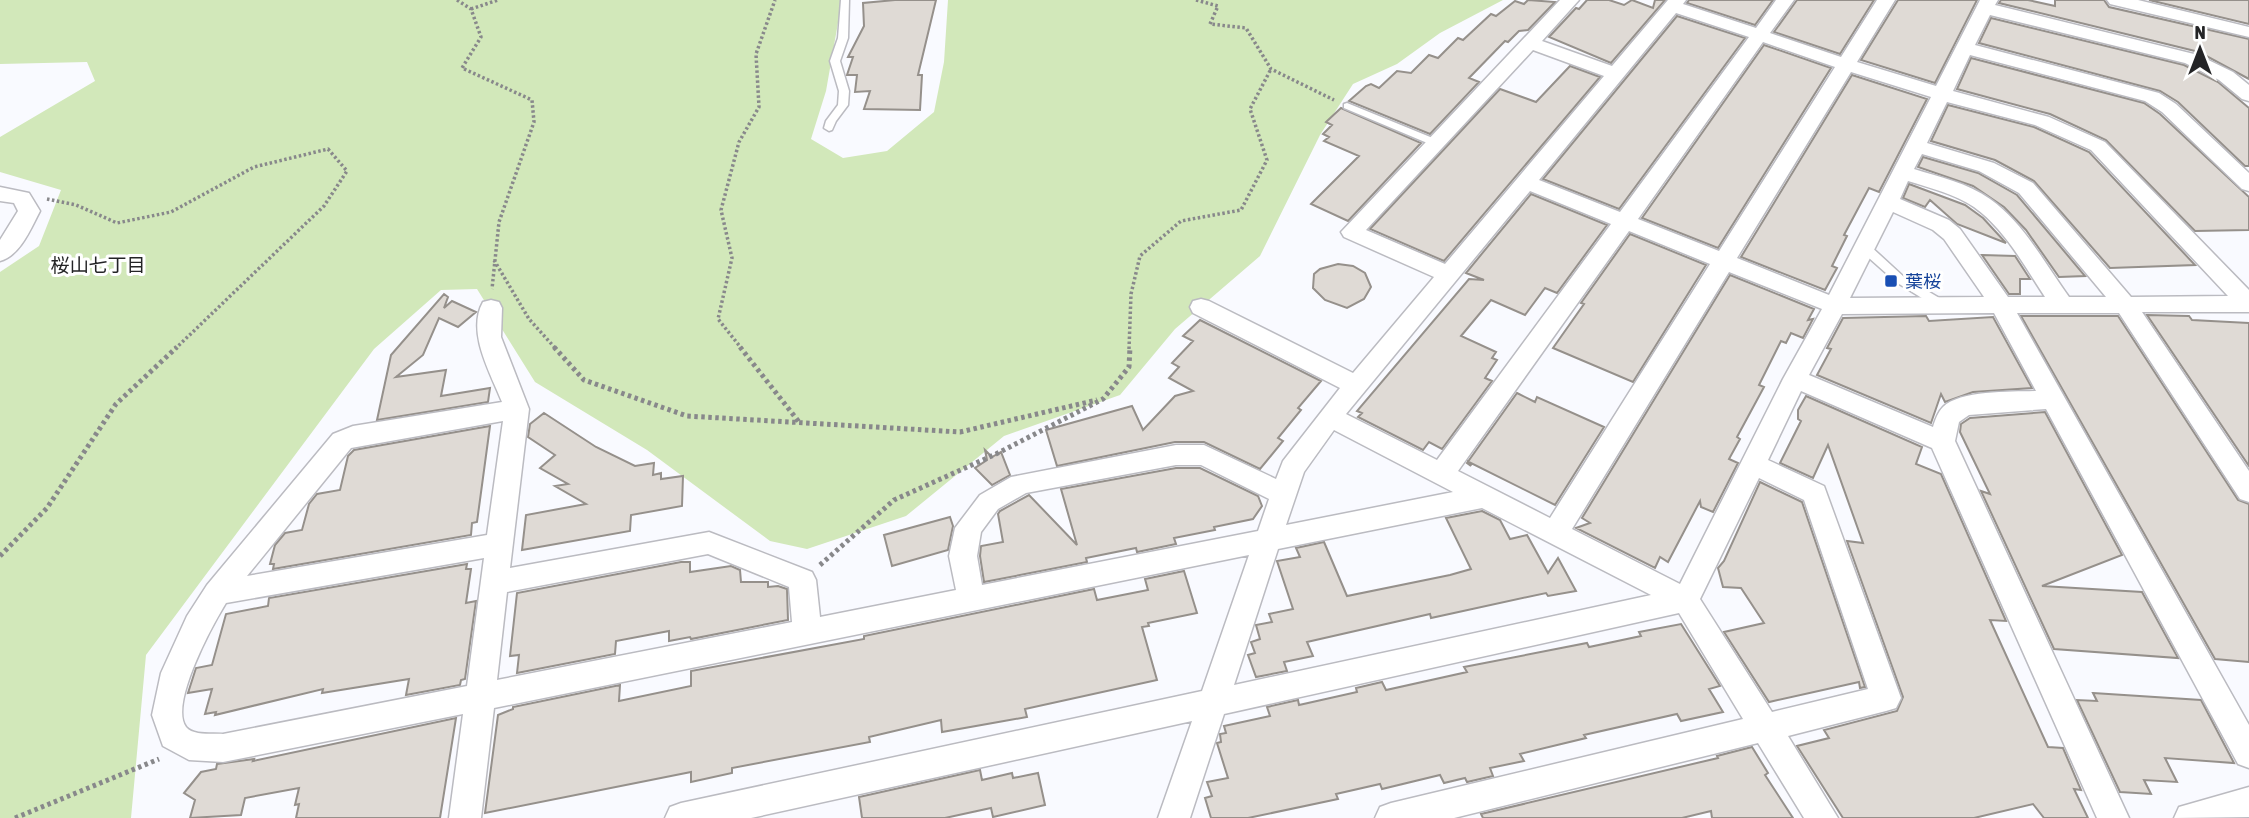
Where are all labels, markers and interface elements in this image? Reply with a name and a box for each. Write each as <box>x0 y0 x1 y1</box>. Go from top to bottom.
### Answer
north arrow <box>2165 14 2235 84</box>
text: N <box>2194 21 2206 43</box>
district label: 桜山七丁目 <box>50 254 146 276</box>
place label: 葉桜 <box>1905 271 1941 292</box>
marker: 葉桜 <box>1883 273 1899 289</box>

